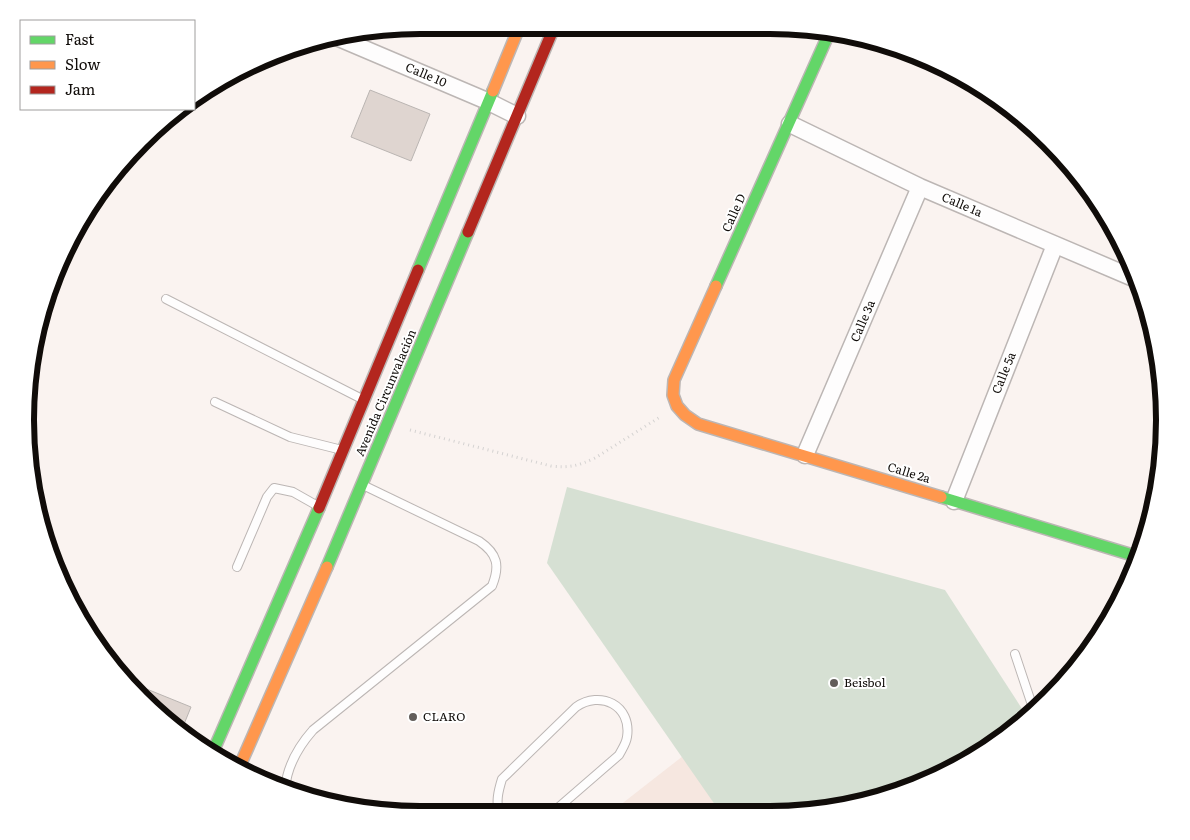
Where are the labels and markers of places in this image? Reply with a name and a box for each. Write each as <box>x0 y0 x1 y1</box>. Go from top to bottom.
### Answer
place label: Beisbol <box>844 673 885 691</box>
marker: Beisbol <box>828 677 840 689</box>
place label: CLARO <box>423 707 465 725</box>
marker: CLARO <box>407 711 419 723</box>

